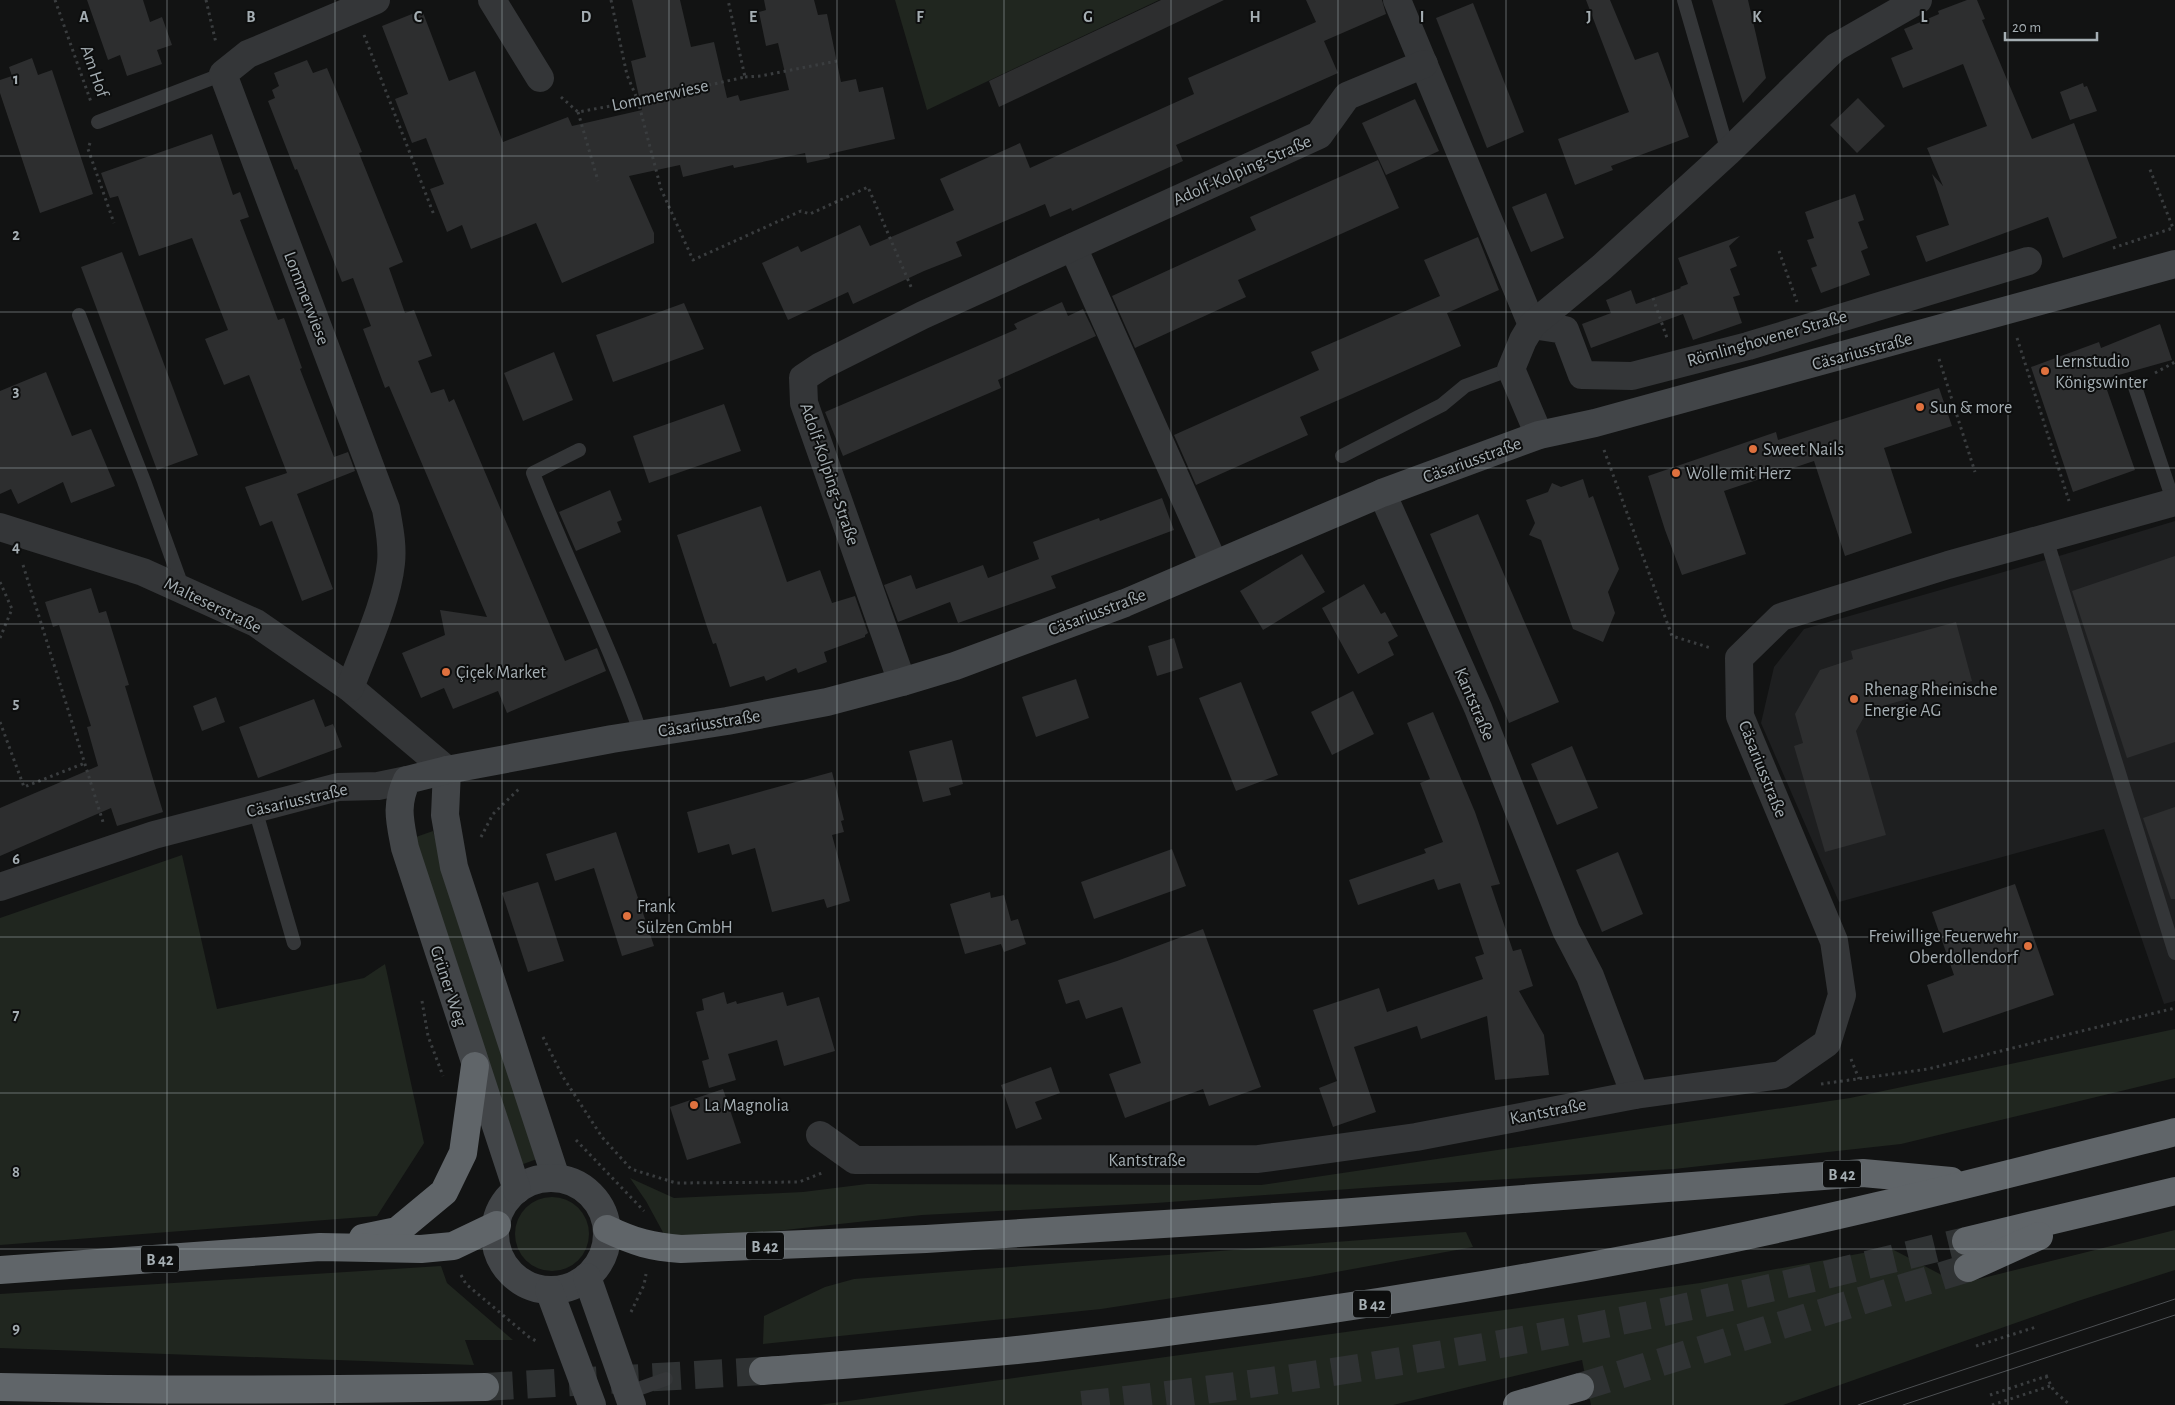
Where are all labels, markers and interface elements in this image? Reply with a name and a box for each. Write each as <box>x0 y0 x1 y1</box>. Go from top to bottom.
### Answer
text: A <box>79 9 89 25</box>
text: B <box>246 9 256 25</box>
text: C <box>414 9 423 25</box>
text: D <box>581 9 592 25</box>
text: E <box>749 9 757 25</box>
text: F <box>916 9 924 25</box>
text: G <box>1083 9 1093 25</box>
text: H <box>1249 9 1261 25</box>
text: I <box>1420 9 1424 25</box>
text: J <box>1586 9 1592 25</box>
text: K <box>1752 9 1762 25</box>
text: L <box>1921 9 1928 25</box>
scale bar <box>2005 10 2098 42</box>
text: 20 m <box>2012 20 2041 35</box>
street label: Am Hof <box>77 43 112 101</box>
text: 1 <box>13 71 19 87</box>
street label: Lommerwiese <box>610 77 710 115</box>
street label: Adolf-Kolping-Straße <box>1171 132 1314 210</box>
text: 2 <box>12 227 20 243</box>
street label: Lommerwiese <box>280 249 332 348</box>
street label: Römlinghovener Straße <box>1685 307 1849 370</box>
street label: Cäsariusstraße <box>1810 330 1914 374</box>
place label: Lernstudio Königswinter <box>2055 353 2148 392</box>
marker: Lernstudio Königswinter <box>2039 365 2051 377</box>
text: 3 <box>13 383 20 399</box>
place label: Sun & more <box>1930 399 2012 417</box>
street label: Adolf-Kolping-Straße <box>796 401 862 548</box>
marker: Sun & more <box>1914 401 1926 413</box>
street label: Cäsariusstraße <box>1421 435 1524 487</box>
place label: Sweet Nails <box>1763 441 1844 459</box>
marker: Sweet Nails <box>1747 443 1759 455</box>
place label: Wolle mit Herz <box>1686 465 1791 483</box>
marker: Wolle mit Herz <box>1670 467 1682 479</box>
text: 4 <box>12 539 20 555</box>
street label: Malteserstraße <box>161 575 264 637</box>
street label: Cäsariusstraße <box>1046 586 1149 640</box>
place label: Çiçek Market <box>456 664 546 682</box>
street label: Kantstraße <box>1451 665 1497 744</box>
marker: Çiçek Market <box>440 666 452 678</box>
place label: Rhenag Rheinische Energie AG <box>1864 681 1998 720</box>
marker: Rhenag Rheinische Energie AG <box>1848 693 1860 705</box>
text: 5 <box>13 695 20 711</box>
street label: Cäsariusstraße <box>657 707 761 741</box>
street label: Cäsariusstraße <box>1734 718 1790 821</box>
street label: Cäsariusstraße <box>245 781 349 821</box>
text: 6 <box>12 851 20 867</box>
place label: Frank Sülzen GmbH <box>637 898 733 937</box>
marker: Frank Sülzen GmbH <box>621 910 633 922</box>
place label: Freiwillige Feuerwehr Oberdollendorf <box>1869 928 2020 967</box>
marker: Freiwillige Feuerwehr Oberdollendorf <box>2022 940 2034 952</box>
street label: Grüner Weg <box>427 944 470 1029</box>
text: 7 <box>13 1007 20 1023</box>
street label: Kantstraße <box>1508 1096 1588 1128</box>
place label: La Magnolia <box>704 1097 789 1115</box>
marker: La Magnolia <box>688 1099 700 1111</box>
street label: Kantstraße <box>1108 1152 1186 1170</box>
road number: B 42 <box>1823 1160 1861 1188</box>
text: 8 <box>12 1164 20 1180</box>
road number: B 42 <box>746 1232 784 1260</box>
road number: B 42 <box>141 1246 179 1272</box>
road number: B 42 <box>1353 1290 1391 1318</box>
text: 9 <box>12 1320 20 1336</box>

